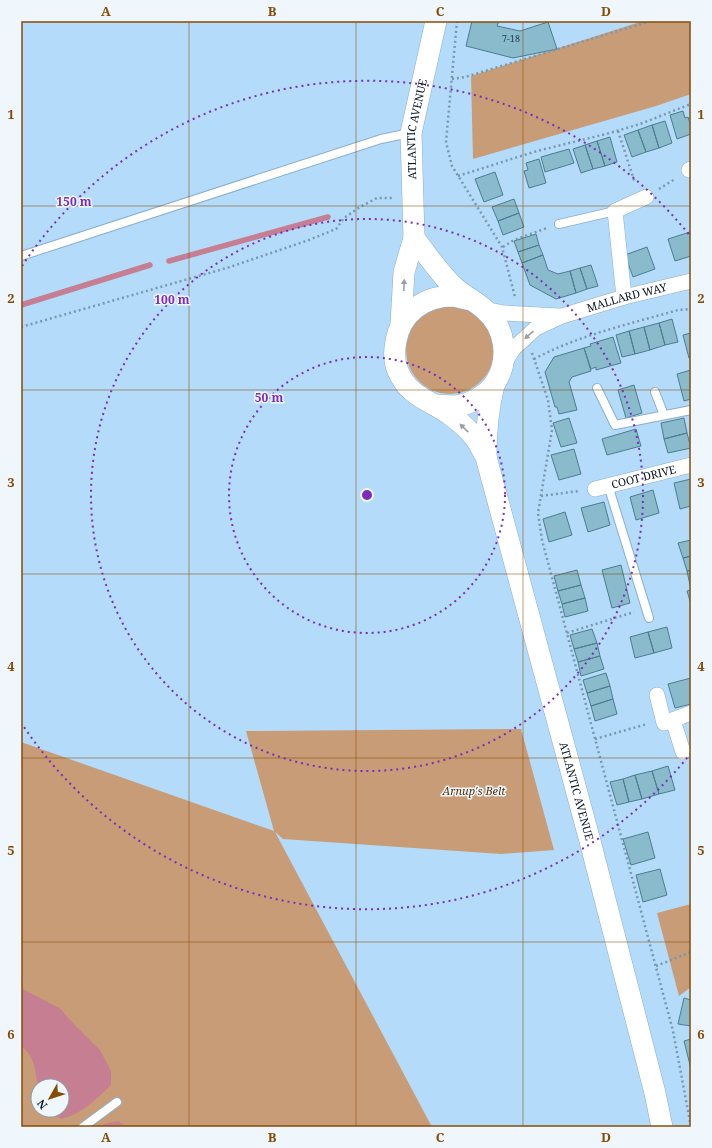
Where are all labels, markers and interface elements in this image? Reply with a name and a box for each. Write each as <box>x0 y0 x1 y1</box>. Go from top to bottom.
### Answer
text: A <box>101 2 111 20</box>
text: B <box>268 2 277 20</box>
text: C <box>436 2 445 20</box>
text: D <box>601 2 611 20</box>
house number: 7-18 <box>502 32 520 45</box>
street label: ATLANTIC AVENUE <box>403 77 430 180</box>
text: 1 <box>7 105 15 123</box>
text: 1 <box>697 105 705 123</box>
text: 150 m <box>56 193 92 210</box>
one-way arrow <box>400 279 407 291</box>
street label: MALLARD WAY <box>585 279 668 315</box>
text: 2 <box>7 289 15 307</box>
text: 2 <box>697 289 705 307</box>
text: 100 m <box>154 291 190 308</box>
one-way arrow <box>524 330 533 339</box>
text: 50 m <box>255 389 283 406</box>
one-way arrow <box>459 423 469 432</box>
street label: COOT DRIVE <box>610 461 677 492</box>
text: 3 <box>7 473 15 491</box>
text: 3 <box>697 473 705 491</box>
centre of rings <box>360 488 374 502</box>
text: 4 <box>7 657 15 675</box>
text: 4 <box>697 657 705 675</box>
street label: ATLANTIC AVENUE <box>556 740 598 842</box>
park label: Arnup's Belt <box>442 783 506 798</box>
text: 5 <box>7 841 15 859</box>
text: 5 <box>697 841 705 859</box>
text: 6 <box>7 1025 15 1043</box>
text: 6 <box>697 1025 705 1043</box>
north arrow <box>30 1078 70 1118</box>
text: N <box>33 1096 50 1113</box>
text: A <box>101 1128 111 1146</box>
text: B <box>268 1128 277 1146</box>
text: C <box>436 1128 445 1146</box>
text: D <box>601 1128 611 1146</box>

